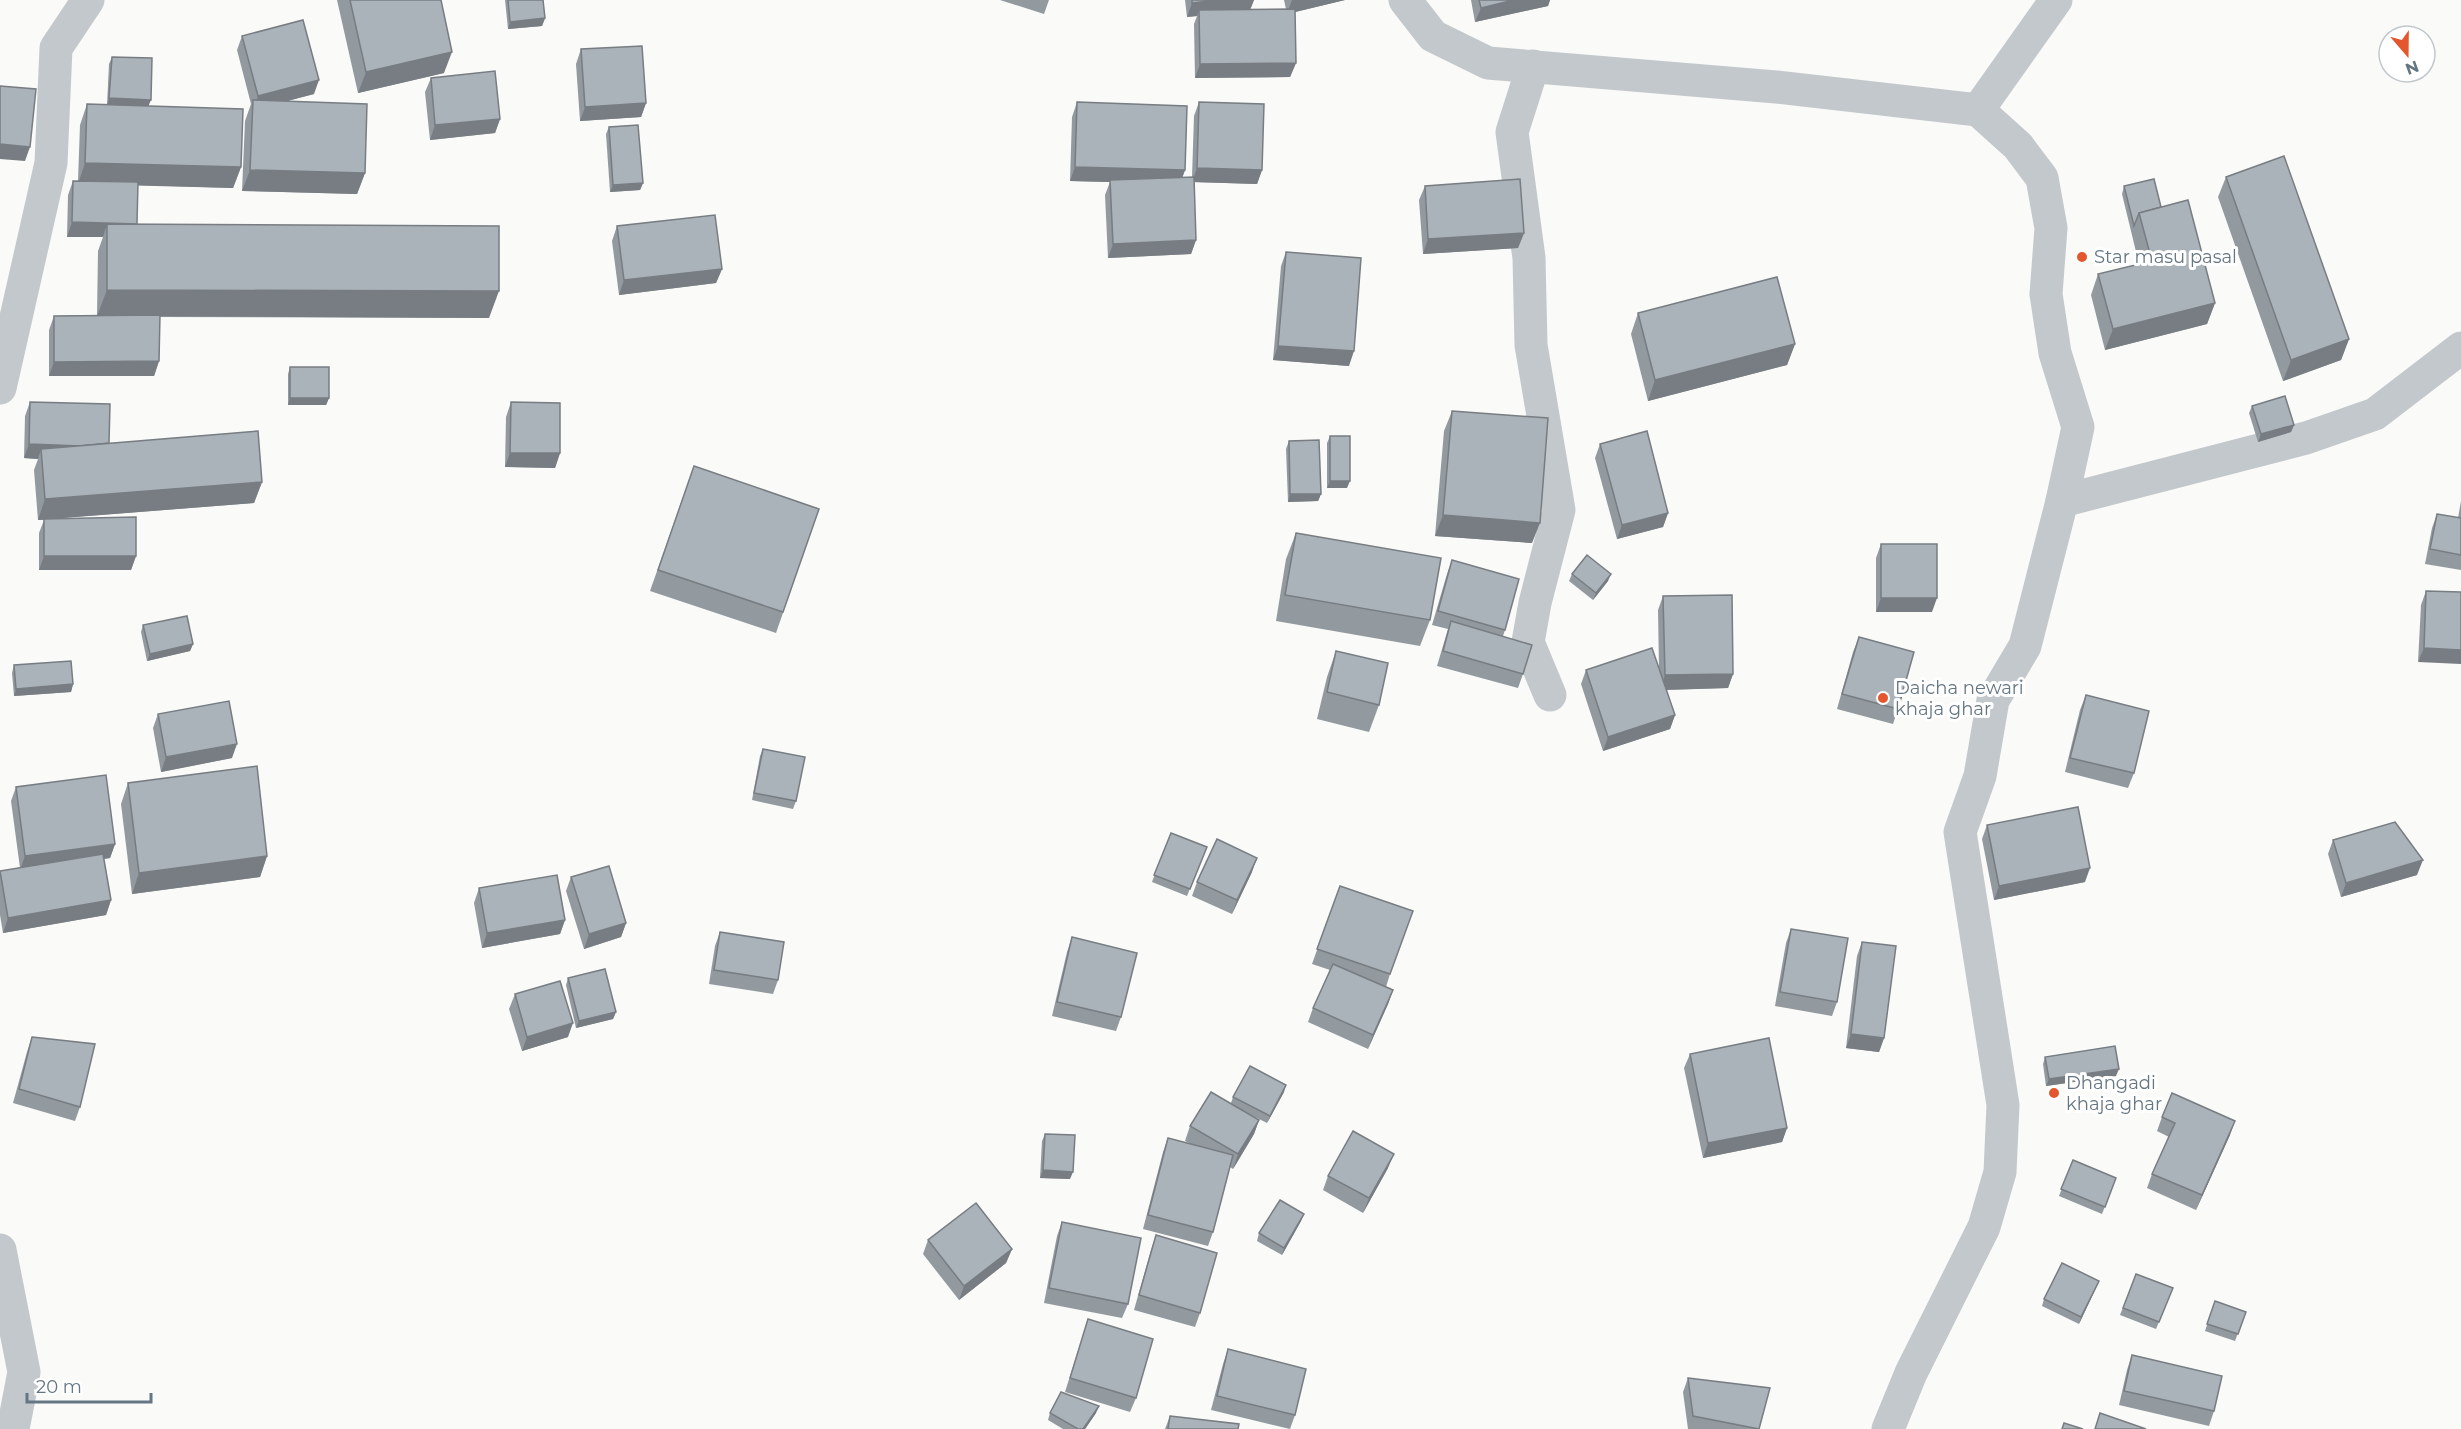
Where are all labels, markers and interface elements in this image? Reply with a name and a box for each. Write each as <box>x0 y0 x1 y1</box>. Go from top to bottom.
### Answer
north arrow <box>2377 24 2437 84</box>
text: N <box>2403 56 2421 79</box>
place label: Star masu pasal <box>2094 246 2237 268</box>
marker: Star masu pasal <box>2075 250 2089 264</box>
place label: Daicha newari khaja ghar <box>1895 677 2024 720</box>
marker: Daicha newari khaja ghar <box>1876 691 1890 705</box>
place label: Dhangadi khaja ghar <box>2066 1072 2162 1115</box>
marker: Dhangadi khaja ghar <box>2047 1086 2061 1100</box>
scale bar <box>27 1366 152 1404</box>
text: 20 m <box>36 1376 82 1398</box>

